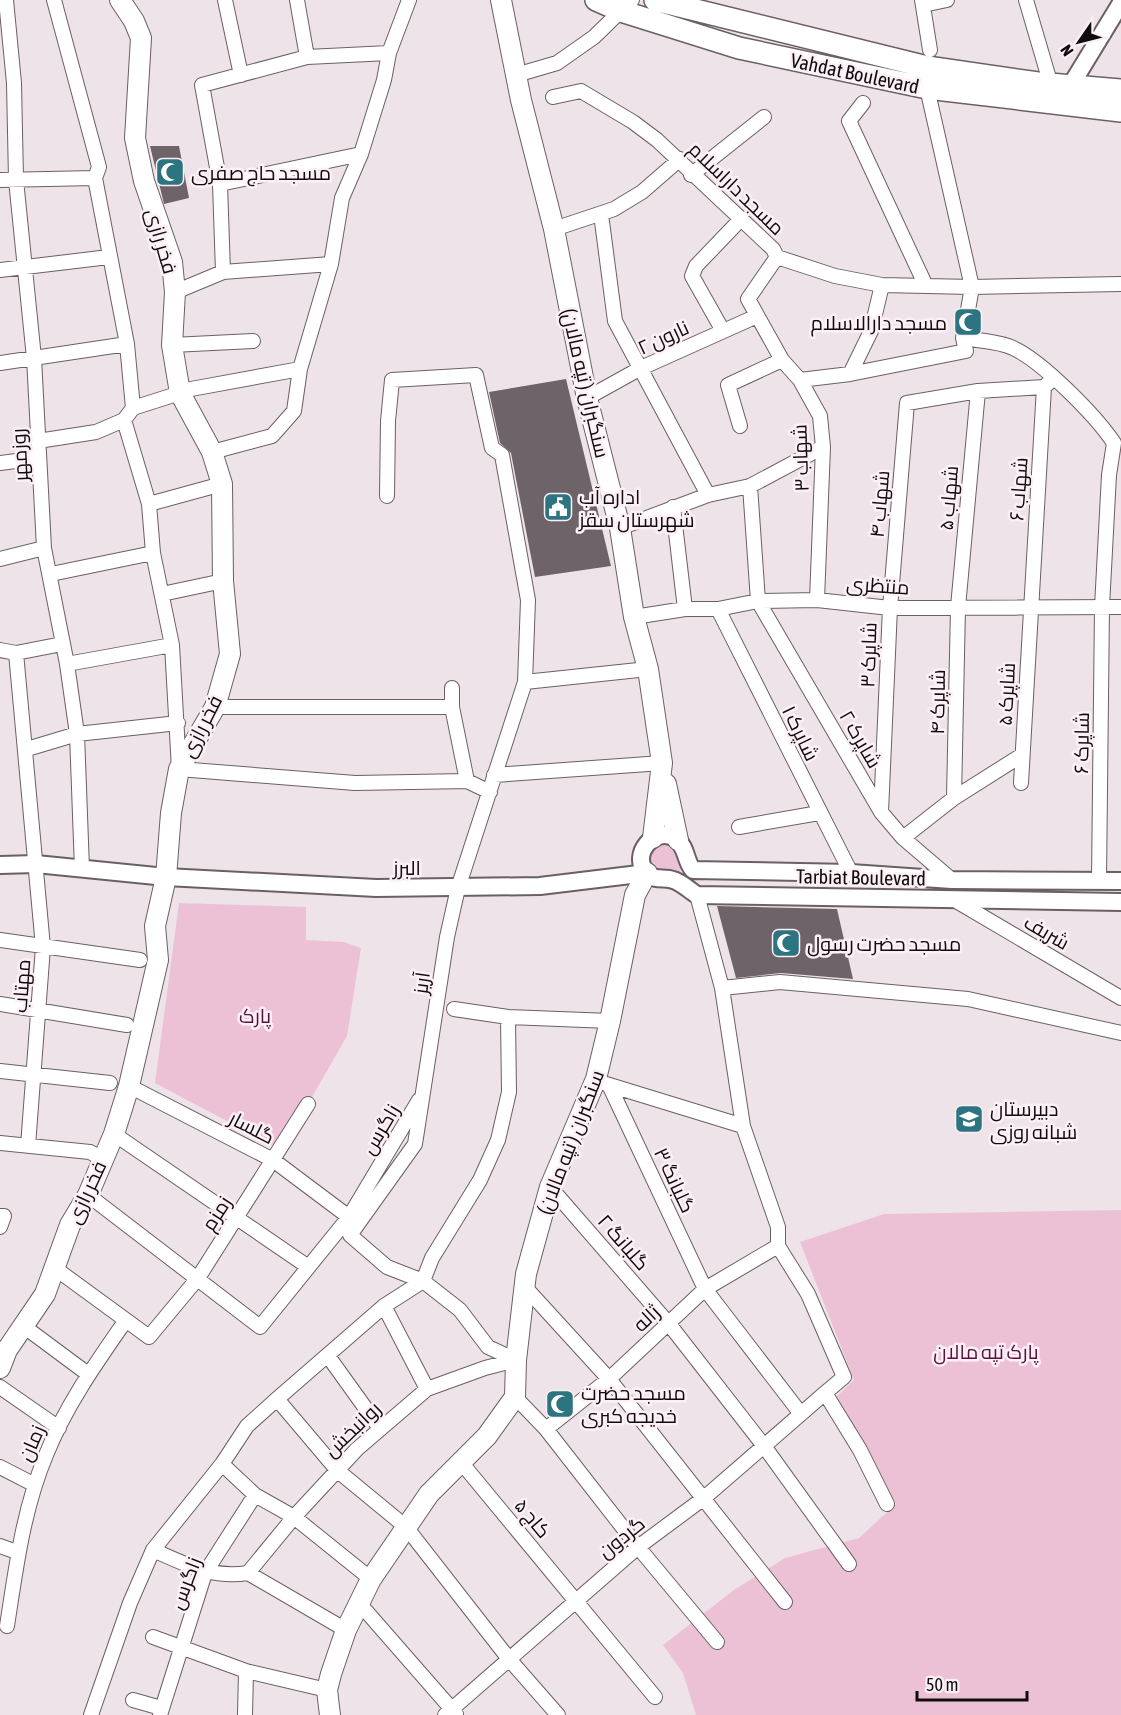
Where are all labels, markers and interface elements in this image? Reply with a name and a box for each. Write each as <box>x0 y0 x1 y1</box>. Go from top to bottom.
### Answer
north arrow <box>1049 12 1109 72</box>
text: N <box>1057 42 1077 60</box>
street label: Vahdat Boulevard <box>789 48 921 98</box>
street label: مسجد داراسلام <box>682 137 789 241</box>
mosque icon: مسجد حاج صفری <box>154 156 186 188</box>
place label: مسجد حاج صفری <box>191 161 331 187</box>
street label: فخر رازی <box>140 206 182 277</box>
street label: سنگبران ( تپه مالان) <box>556 306 614 460</box>
mosque icon: مسجد دارالاسلام <box>952 306 984 338</box>
place label: مسجد دارالاسلام <box>810 311 947 337</box>
street label: نارون ۲ <box>634 315 693 361</box>
street label: شهاب ۳ <box>787 424 815 492</box>
street label: روزمهر <box>6 428 34 483</box>
street label: شهاب ۶ <box>1004 456 1034 522</box>
street label: شهاب ۵ <box>934 465 964 532</box>
street label: شهاب ۴ <box>865 469 895 539</box>
place label: اداره آب شهرستان سقز <box>578 485 694 533</box>
public building icon: اداره آب شهرستان سقز <box>542 491 574 523</box>
street label: منتظری <box>845 571 910 601</box>
street label: شاپرک ۳ <box>855 622 883 688</box>
street label: شاپرک ۵ <box>993 662 1021 726</box>
street label: شاپرک ۴ <box>925 669 951 735</box>
street label: فخر رازی <box>176 691 228 762</box>
street label: شاپرک ۱ <box>776 702 824 765</box>
street label: شاپرک ۲ <box>834 706 887 773</box>
street label: شاپرک ۶ <box>1069 712 1095 774</box>
street label: البرز <box>392 856 421 880</box>
street label: Tarbiat Boulevard <box>796 864 926 890</box>
street label: شریف <box>1020 910 1074 955</box>
mosque icon: مسجد حضرت رسول <box>770 927 802 959</box>
place label: مسجد حضرت رسول <box>807 932 961 957</box>
street label: مهتاب <box>8 958 36 1014</box>
street label: آریز <box>408 970 435 997</box>
park label: پارک <box>239 1004 272 1029</box>
street label: سنگبران ( تپه مالان) <box>532 1067 610 1218</box>
place label: دبیرستان شبانه روزی <box>990 1097 1077 1145</box>
street label: زاگرس <box>356 1100 406 1159</box>
school or university icon: دبیرستان شبانه روزی <box>953 1103 985 1135</box>
street label: گلسار <box>224 1105 279 1149</box>
street label: گلبانگ ۳ <box>650 1144 700 1216</box>
street label: فخر رازی <box>61 1157 112 1228</box>
street label: زمزم <box>196 1191 238 1236</box>
street label: گلبانگ ۲ <box>594 1209 654 1275</box>
street label: ژاله <box>628 1300 665 1337</box>
park label: پارک تپه مالان <box>933 1340 1039 1365</box>
place label: مسجد حضرت خدیجه کبری <box>581 1381 686 1429</box>
mosque icon: مسجد حضرت خدیجه کبری <box>544 1388 576 1420</box>
street label: روانبخش <box>319 1396 386 1463</box>
street label: زمان <box>13 1421 51 1466</box>
street label: کاج ۵ <box>508 1494 556 1544</box>
street label: گردون <box>593 1511 650 1564</box>
street label: زاگرس <box>165 1553 207 1613</box>
scale bar <box>917 1664 1026 1702</box>
text: 50 m <box>926 1674 958 1695</box>

